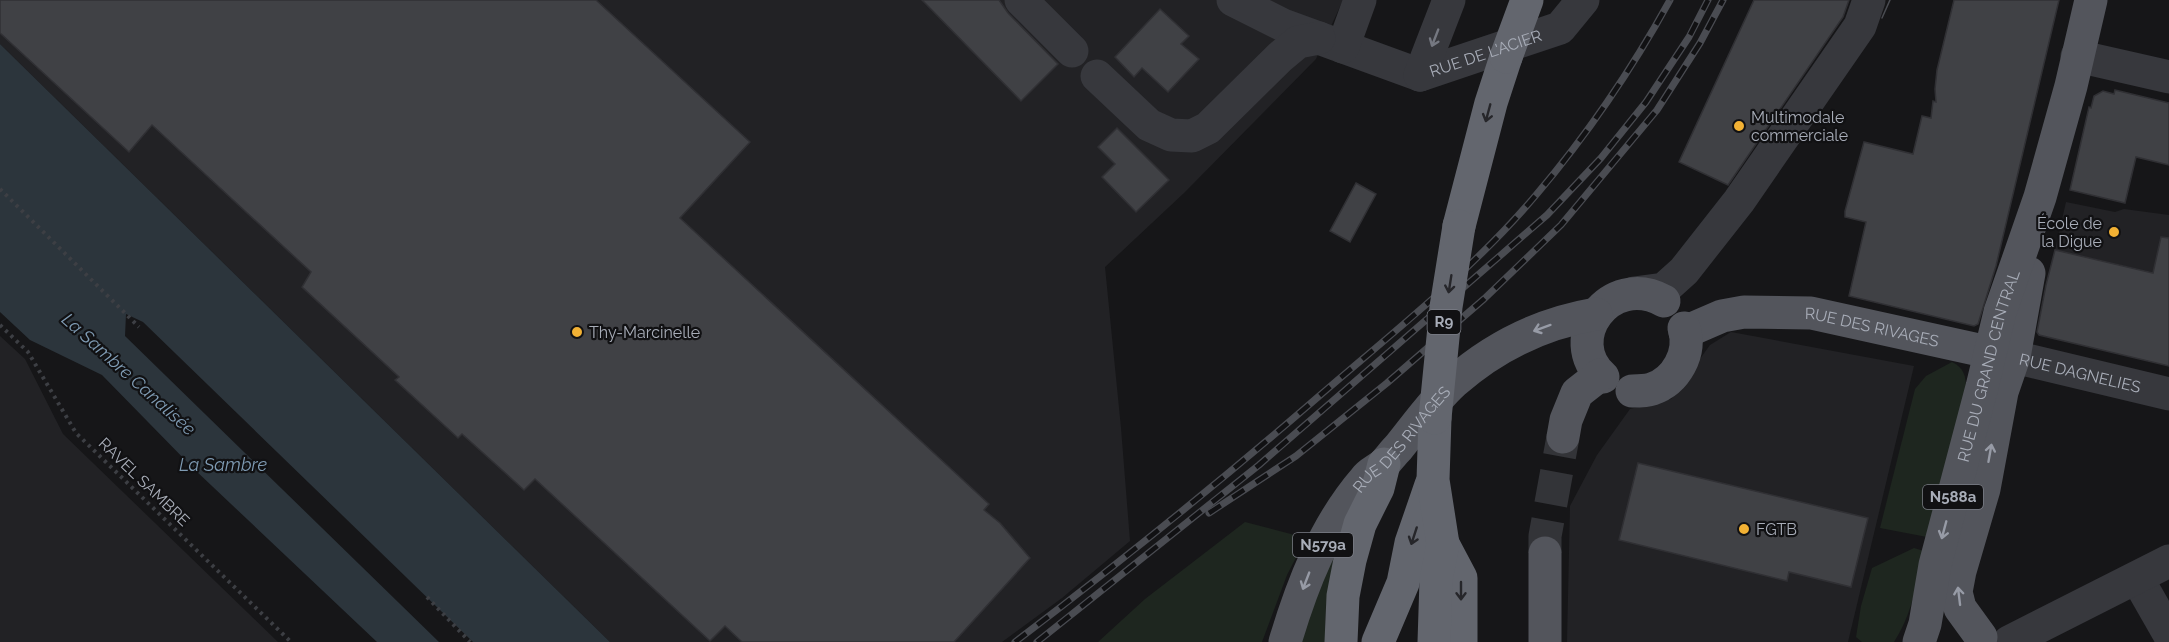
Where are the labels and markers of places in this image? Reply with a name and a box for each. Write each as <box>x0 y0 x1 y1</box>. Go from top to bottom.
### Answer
place label: Multimodale commerciale <box>1751 108 1848 145</box>
marker: Multimodale commerciale <box>1732 119 1746 133</box>
place label: École de la Digue <box>2037 213 2102 251</box>
marker: École de la Digue <box>2107 225 2121 239</box>
place label: Thy-Marcinelle <box>589 323 700 342</box>
marker: Thy-Marcinelle <box>570 325 584 339</box>
place label: FGTB <box>1756 520 1797 539</box>
marker: FGTB <box>1737 522 1751 536</box>

